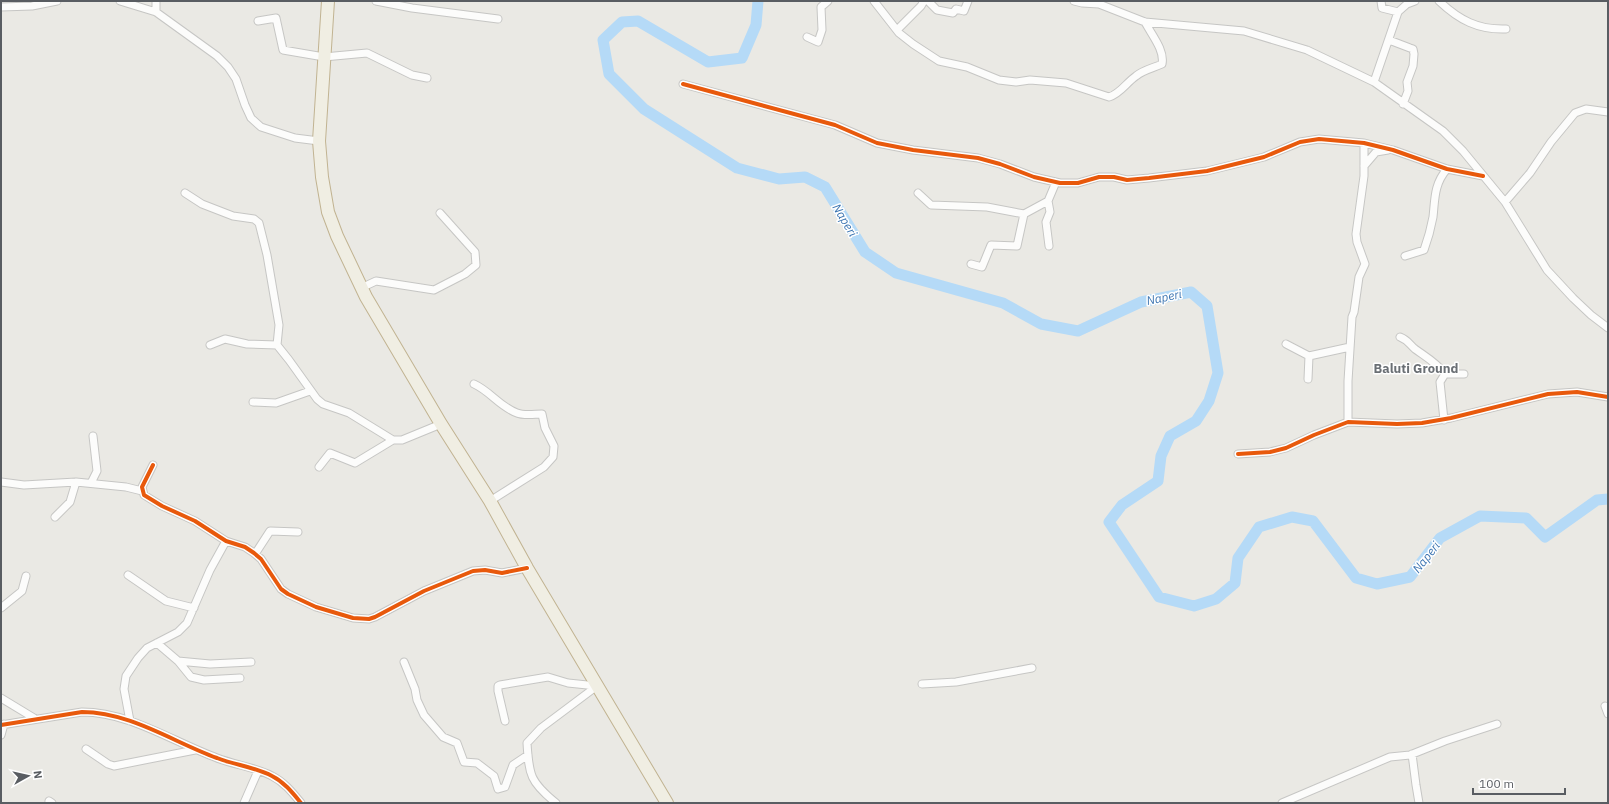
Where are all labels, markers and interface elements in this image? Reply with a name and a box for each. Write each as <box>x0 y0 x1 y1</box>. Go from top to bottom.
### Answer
water label: Naperi <box>829 201 861 240</box>
water label: Naperi <box>1145 286 1184 308</box>
district label: Baluti Ground <box>1374 360 1458 377</box>
water label: Naperi <box>1409 538 1443 576</box>
north arrow <box>8 756 48 796</box>
text: N <box>30 770 45 780</box>
scale bar <box>1473 770 1565 796</box>
text: 100 m <box>1479 776 1514 791</box>

